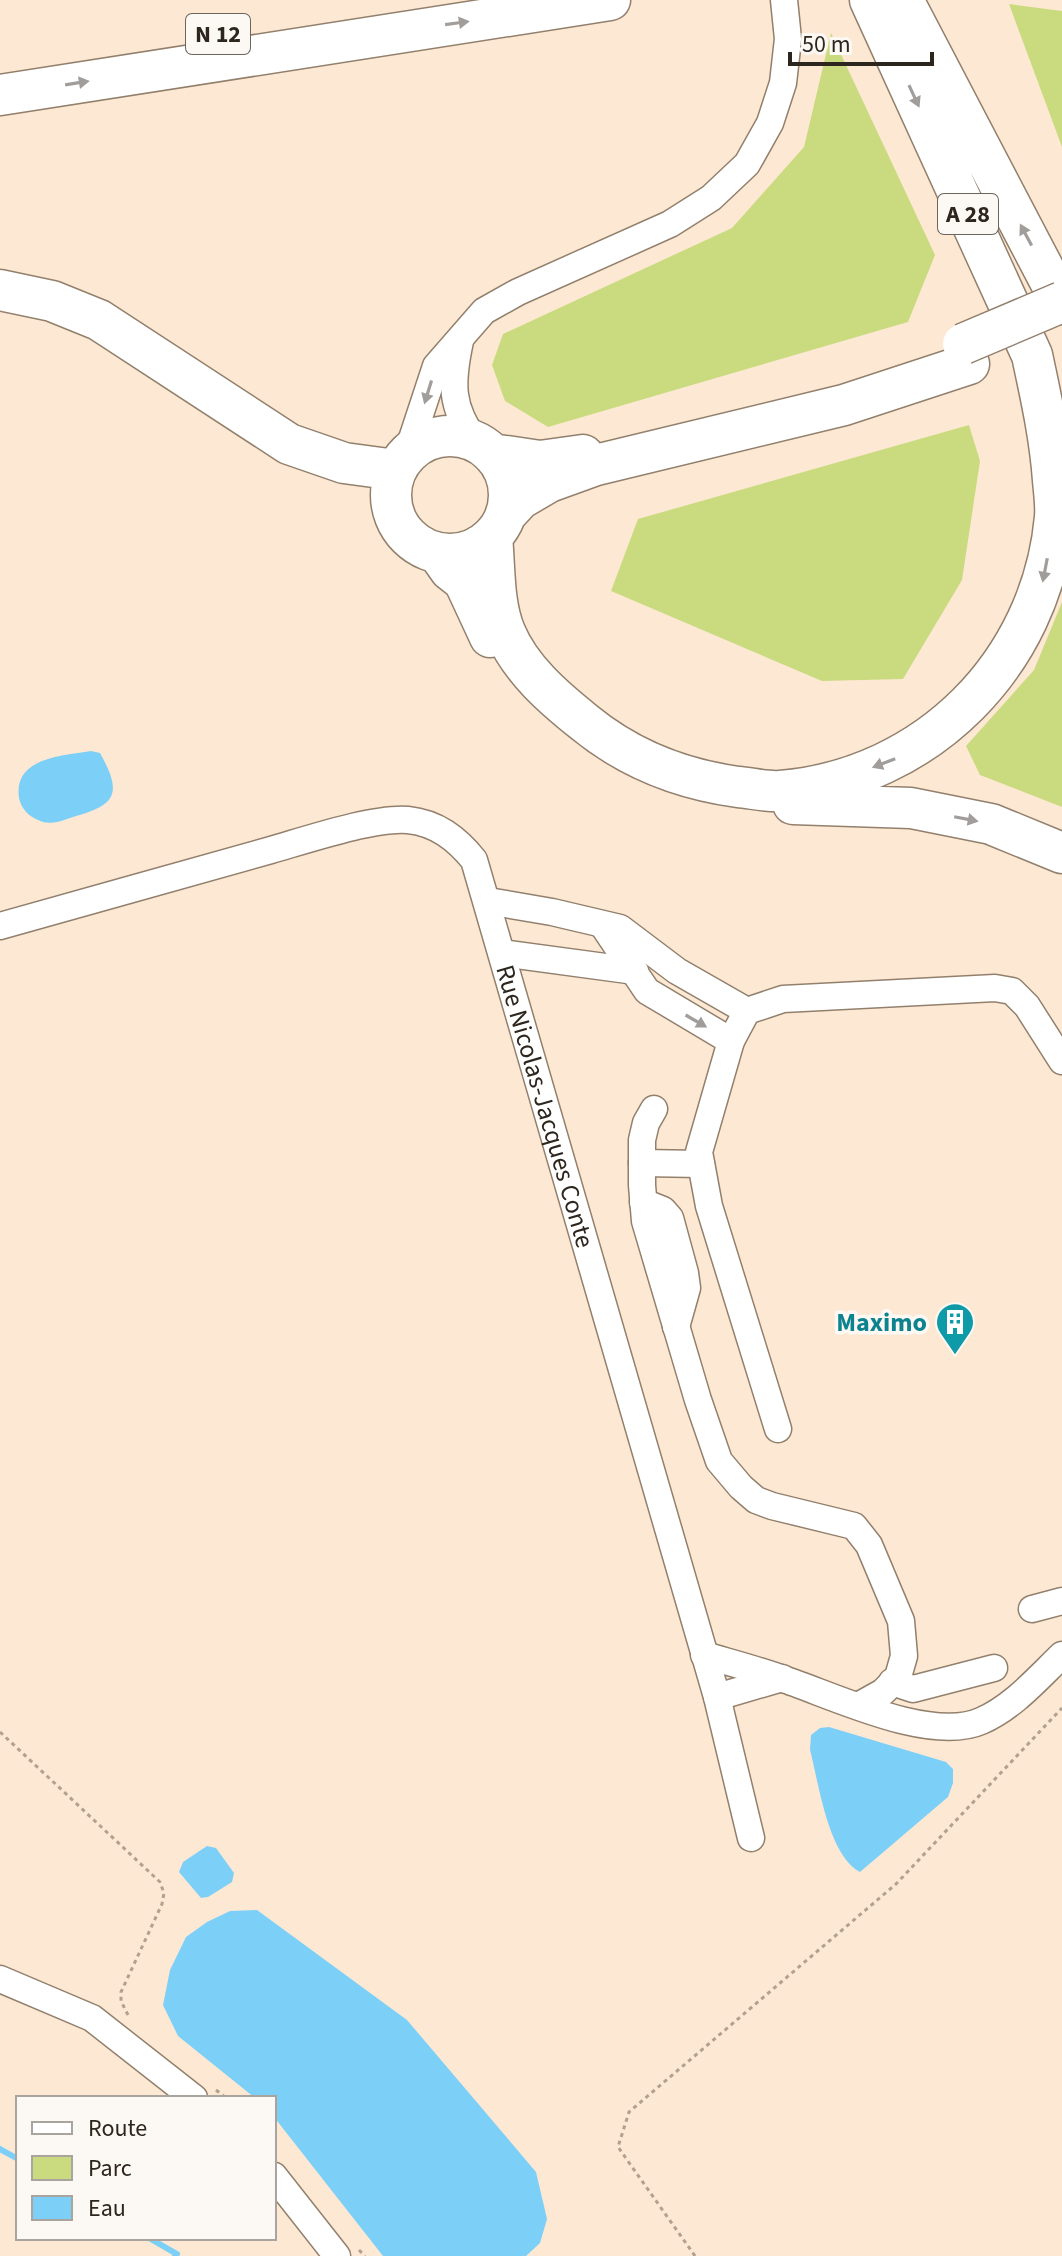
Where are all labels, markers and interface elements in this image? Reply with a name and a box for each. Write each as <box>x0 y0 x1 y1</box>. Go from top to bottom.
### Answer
road number: N 12 <box>186 14 250 54</box>
one-way arrow <box>445 16 470 29</box>
scale bar <box>790 16 932 66</box>
text: 50 m <box>802 27 851 62</box>
one-way arrow <box>65 77 90 89</box>
one-way arrow <box>907 84 921 108</box>
road number: A 28 <box>938 194 998 234</box>
one-way arrow <box>1019 224 1032 247</box>
one-way arrow <box>421 381 434 405</box>
one-way arrow <box>1038 558 1050 583</box>
one-way arrow <box>872 757 896 770</box>
one-way arrow <box>953 814 978 826</box>
street label: Rue Nicolas-Jacques Conte <box>486 960 604 1252</box>
one-way arrow <box>685 1014 707 1028</box>
building icon: Maximo <box>934 1301 976 1356</box>
place label: Maximo <box>836 1304 927 1341</box>
legend <box>16 2096 276 2240</box>
text: Route <box>88 2111 147 2146</box>
text: Parc <box>88 2151 132 2186</box>
text: Eau <box>88 2191 126 2226</box>

